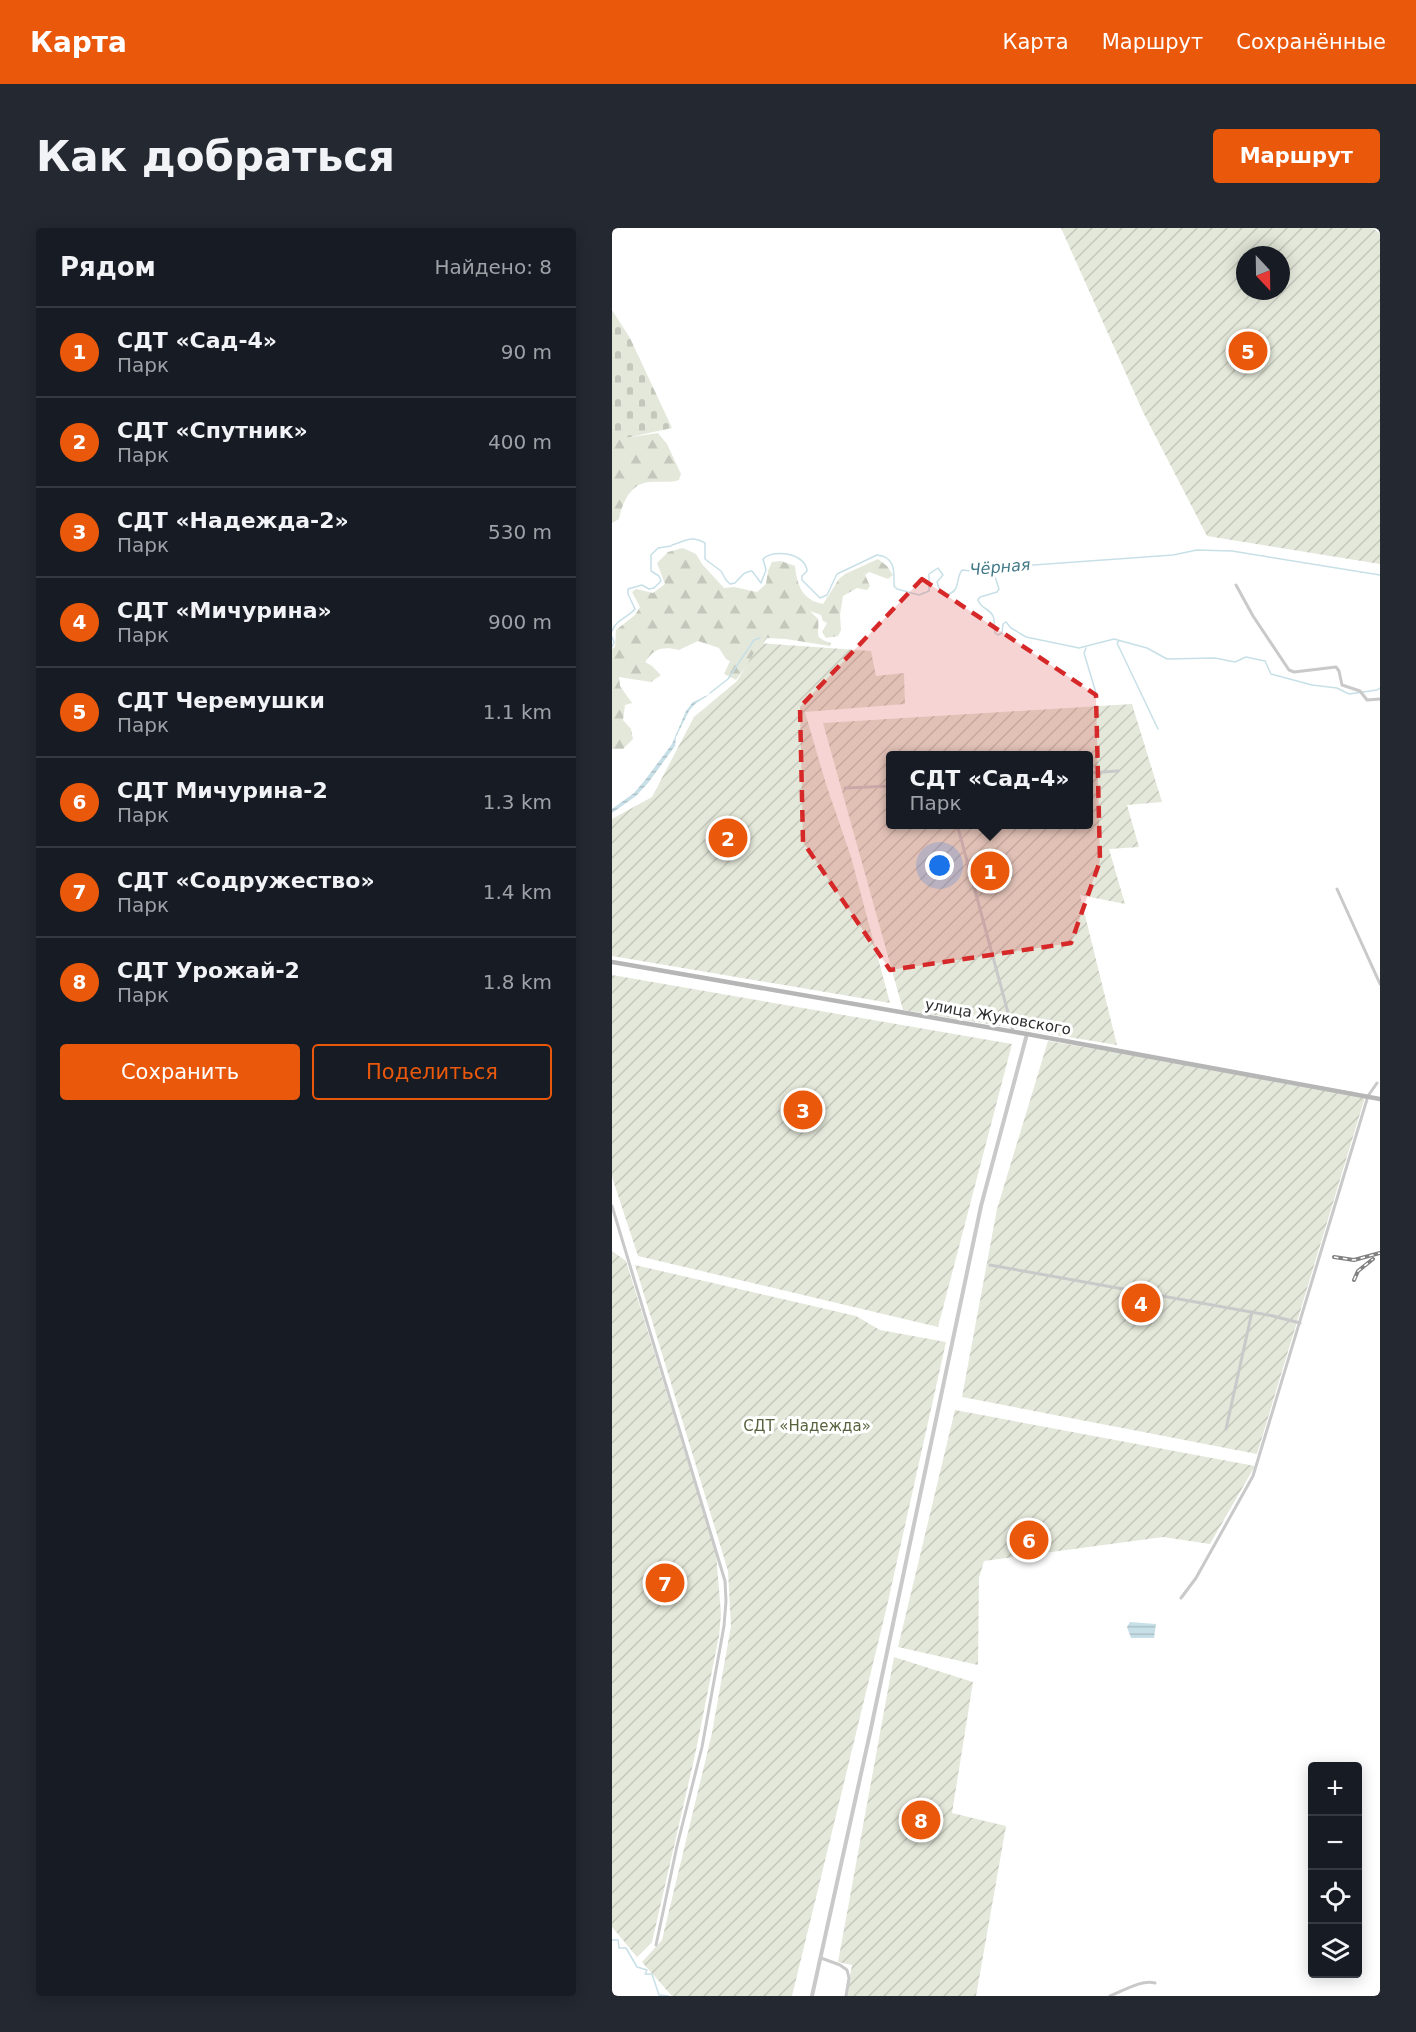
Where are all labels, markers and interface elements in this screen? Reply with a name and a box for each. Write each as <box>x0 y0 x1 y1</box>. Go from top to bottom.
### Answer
text: Карта <box>30 26 127 59</box>
text: Карта <box>1003 30 1069 54</box>
text: Маршрут <box>1102 30 1203 54</box>
text: Сохранённые <box>1236 30 1386 54</box>
button: Маршрут <box>1213 129 1380 183</box>
text: Как добраться <box>36 132 395 181</box>
north arrow <box>1236 246 1290 300</box>
text: Рядом <box>60 252 156 282</box>
text: Найдено: 8 <box>434 255 552 279</box>
text: СДТ «Сад-4» <box>117 328 277 353</box>
pin: 5 <box>1228 328 1268 374</box>
text: 1 <box>73 340 86 364</box>
text: 90 m <box>501 340 552 364</box>
text: Парк <box>117 353 169 377</box>
text: СДТ «Спутник» <box>117 418 308 443</box>
text: 2 <box>73 430 86 454</box>
text: 400 m <box>488 430 552 454</box>
text: Парк <box>117 443 169 467</box>
text: СДТ «Надежда-2» <box>117 508 349 533</box>
text: 3 <box>73 520 86 544</box>
text: 530 m <box>488 520 552 544</box>
text: Парк <box>117 533 169 557</box>
water label: Чёрная <box>969 555 1032 579</box>
text: СДТ «Мичурина» <box>117 598 332 623</box>
text: 4 <box>73 610 86 634</box>
text: 900 m <box>488 610 552 634</box>
text: Парк <box>117 623 169 647</box>
text: СДТ Черемушки <box>117 688 325 713</box>
text: 5 <box>73 700 86 724</box>
text: 1.1 km <box>483 700 552 724</box>
text: Парк <box>117 713 169 737</box>
popup <box>886 751 1093 829</box>
text: СДТ «Сад-4» <box>909 766 1070 791</box>
text: СДТ Мичурина-2 <box>117 778 328 803</box>
text: 6 <box>73 790 86 814</box>
text: 1.3 km <box>483 790 552 814</box>
text: Парк <box>909 791 962 815</box>
text: Парк <box>117 803 169 827</box>
pin: 2 <box>708 816 748 860</box>
pin: 1 <box>970 848 1010 894</box>
your location <box>925 851 954 880</box>
text: СДТ «Содружество» <box>117 868 375 893</box>
text: 7 <box>73 880 86 904</box>
text: 1.4 km <box>483 880 552 904</box>
text: Парк <box>117 893 169 917</box>
text: СДТ Урожай-2 <box>117 958 300 983</box>
text: 8 <box>73 970 86 994</box>
text: 1.8 km <box>483 970 552 994</box>
text: Парк <box>117 983 169 1007</box>
street label: улица Жуковского <box>924 995 1072 1039</box>
button: Сохранить <box>60 1044 300 1100</box>
button: Поделиться <box>312 1044 552 1100</box>
pin: 3 <box>784 1088 822 1132</box>
pin: 4 <box>1122 1280 1160 1326</box>
park label: СДТ «Надежда» <box>743 1417 871 1435</box>
pin: 6 <box>1010 1518 1048 1562</box>
pin: 7 <box>646 1560 684 1606</box>
map controls <box>1308 1762 1362 1978</box>
button: + <box>1308 1762 1362 1816</box>
pin: 8 <box>902 1798 940 1842</box>
button: − <box>1308 1816 1362 1870</box>
button: locate <box>1308 1870 1362 1924</box>
button: layers <box>1308 1924 1362 1978</box>

